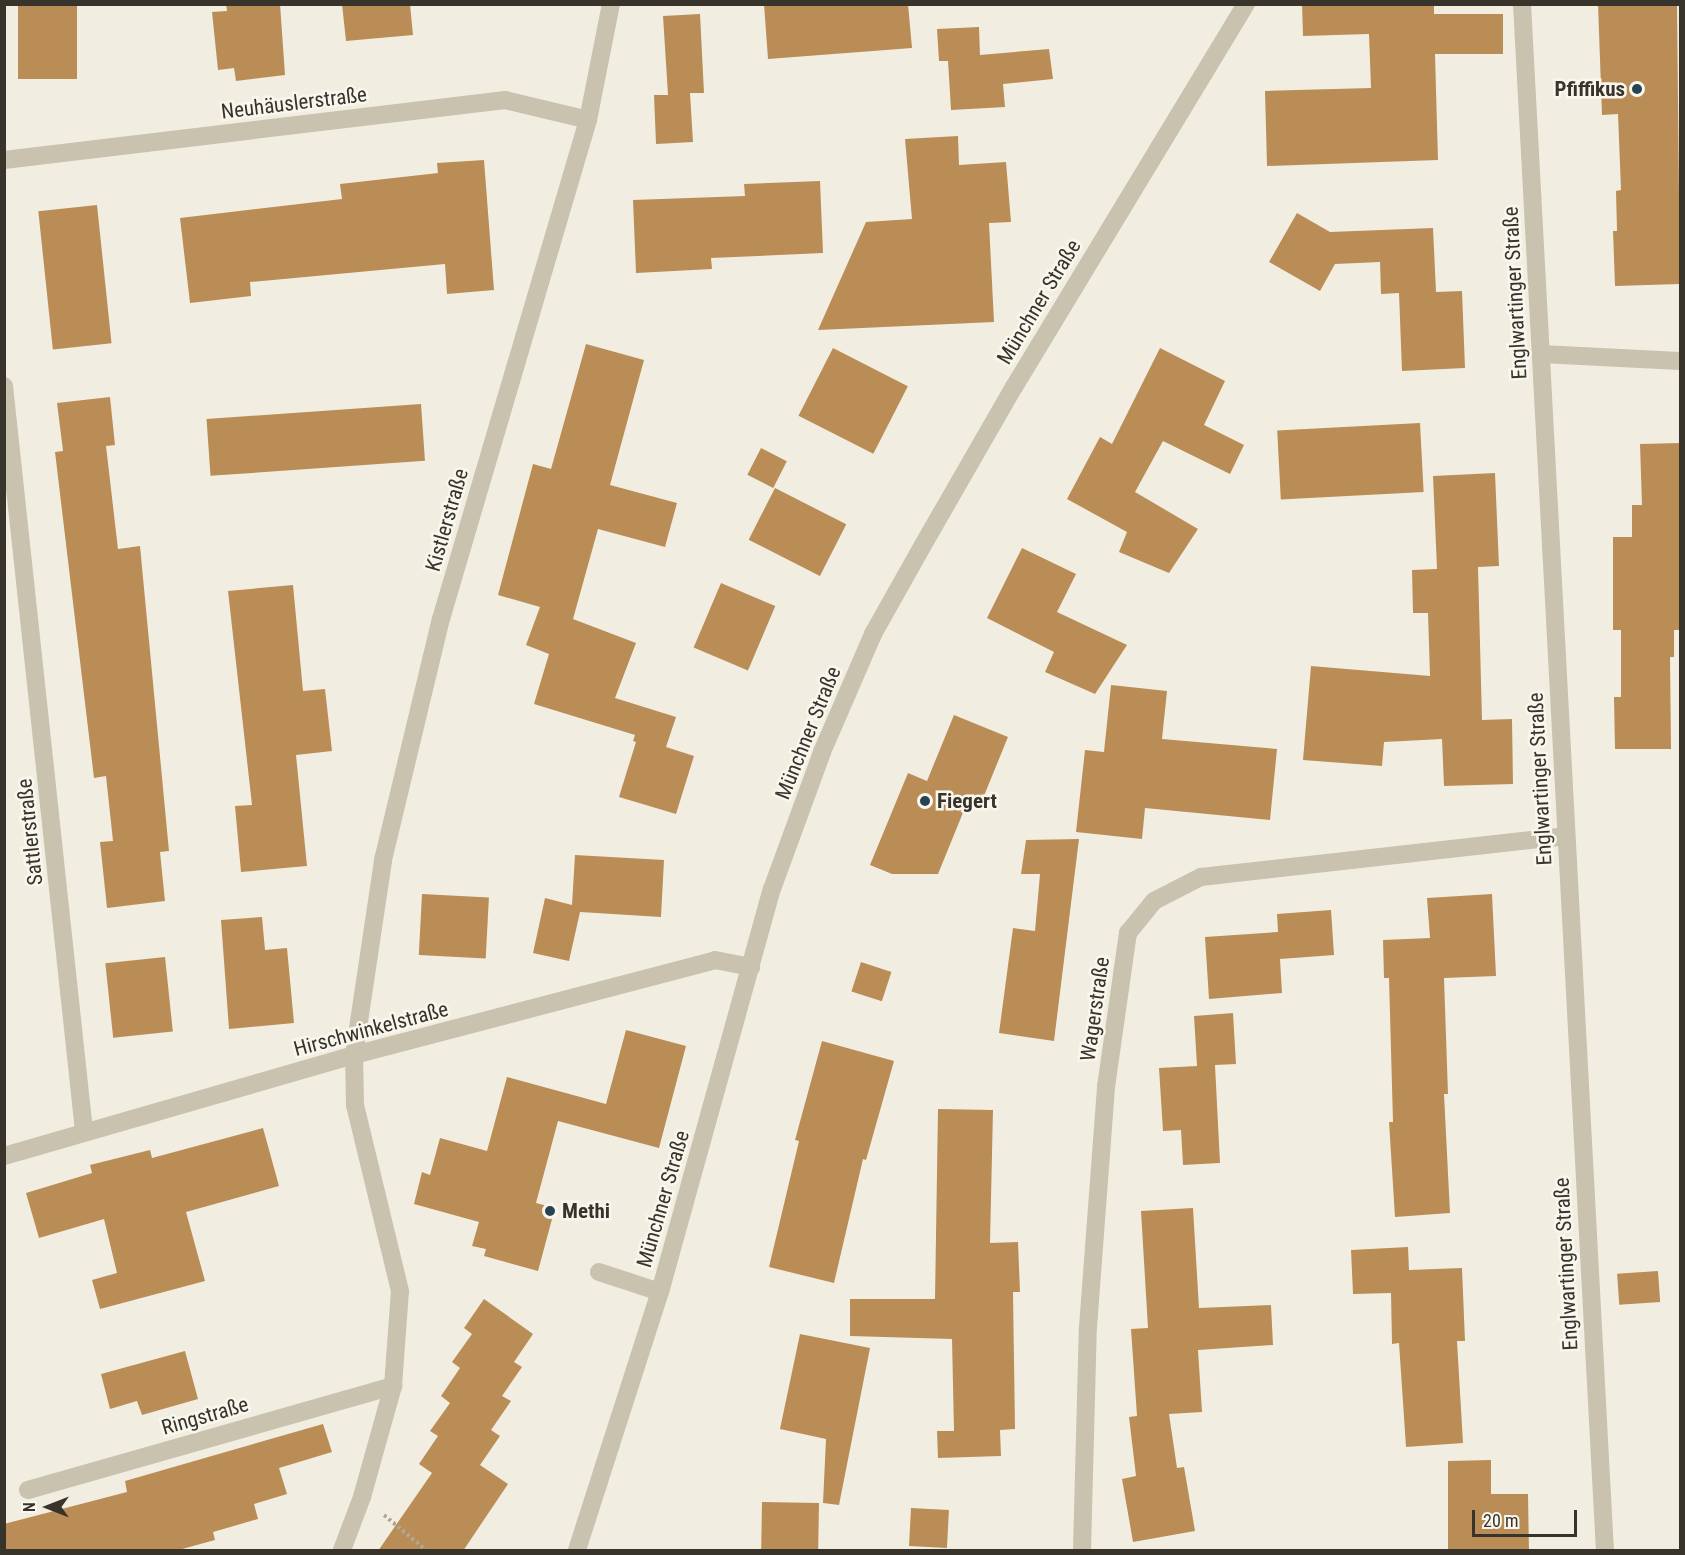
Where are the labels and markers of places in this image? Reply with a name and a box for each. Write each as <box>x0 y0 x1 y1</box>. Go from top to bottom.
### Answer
place label: Pfiffikus <box>1555 76 1625 102</box>
marker: Pfiffikus <box>1630 82 1644 96</box>
place label: Fiegert <box>937 788 997 814</box>
marker: Fiegert <box>918 794 932 808</box>
place label: Methi <box>562 1198 610 1224</box>
marker: Methi <box>543 1204 557 1218</box>

